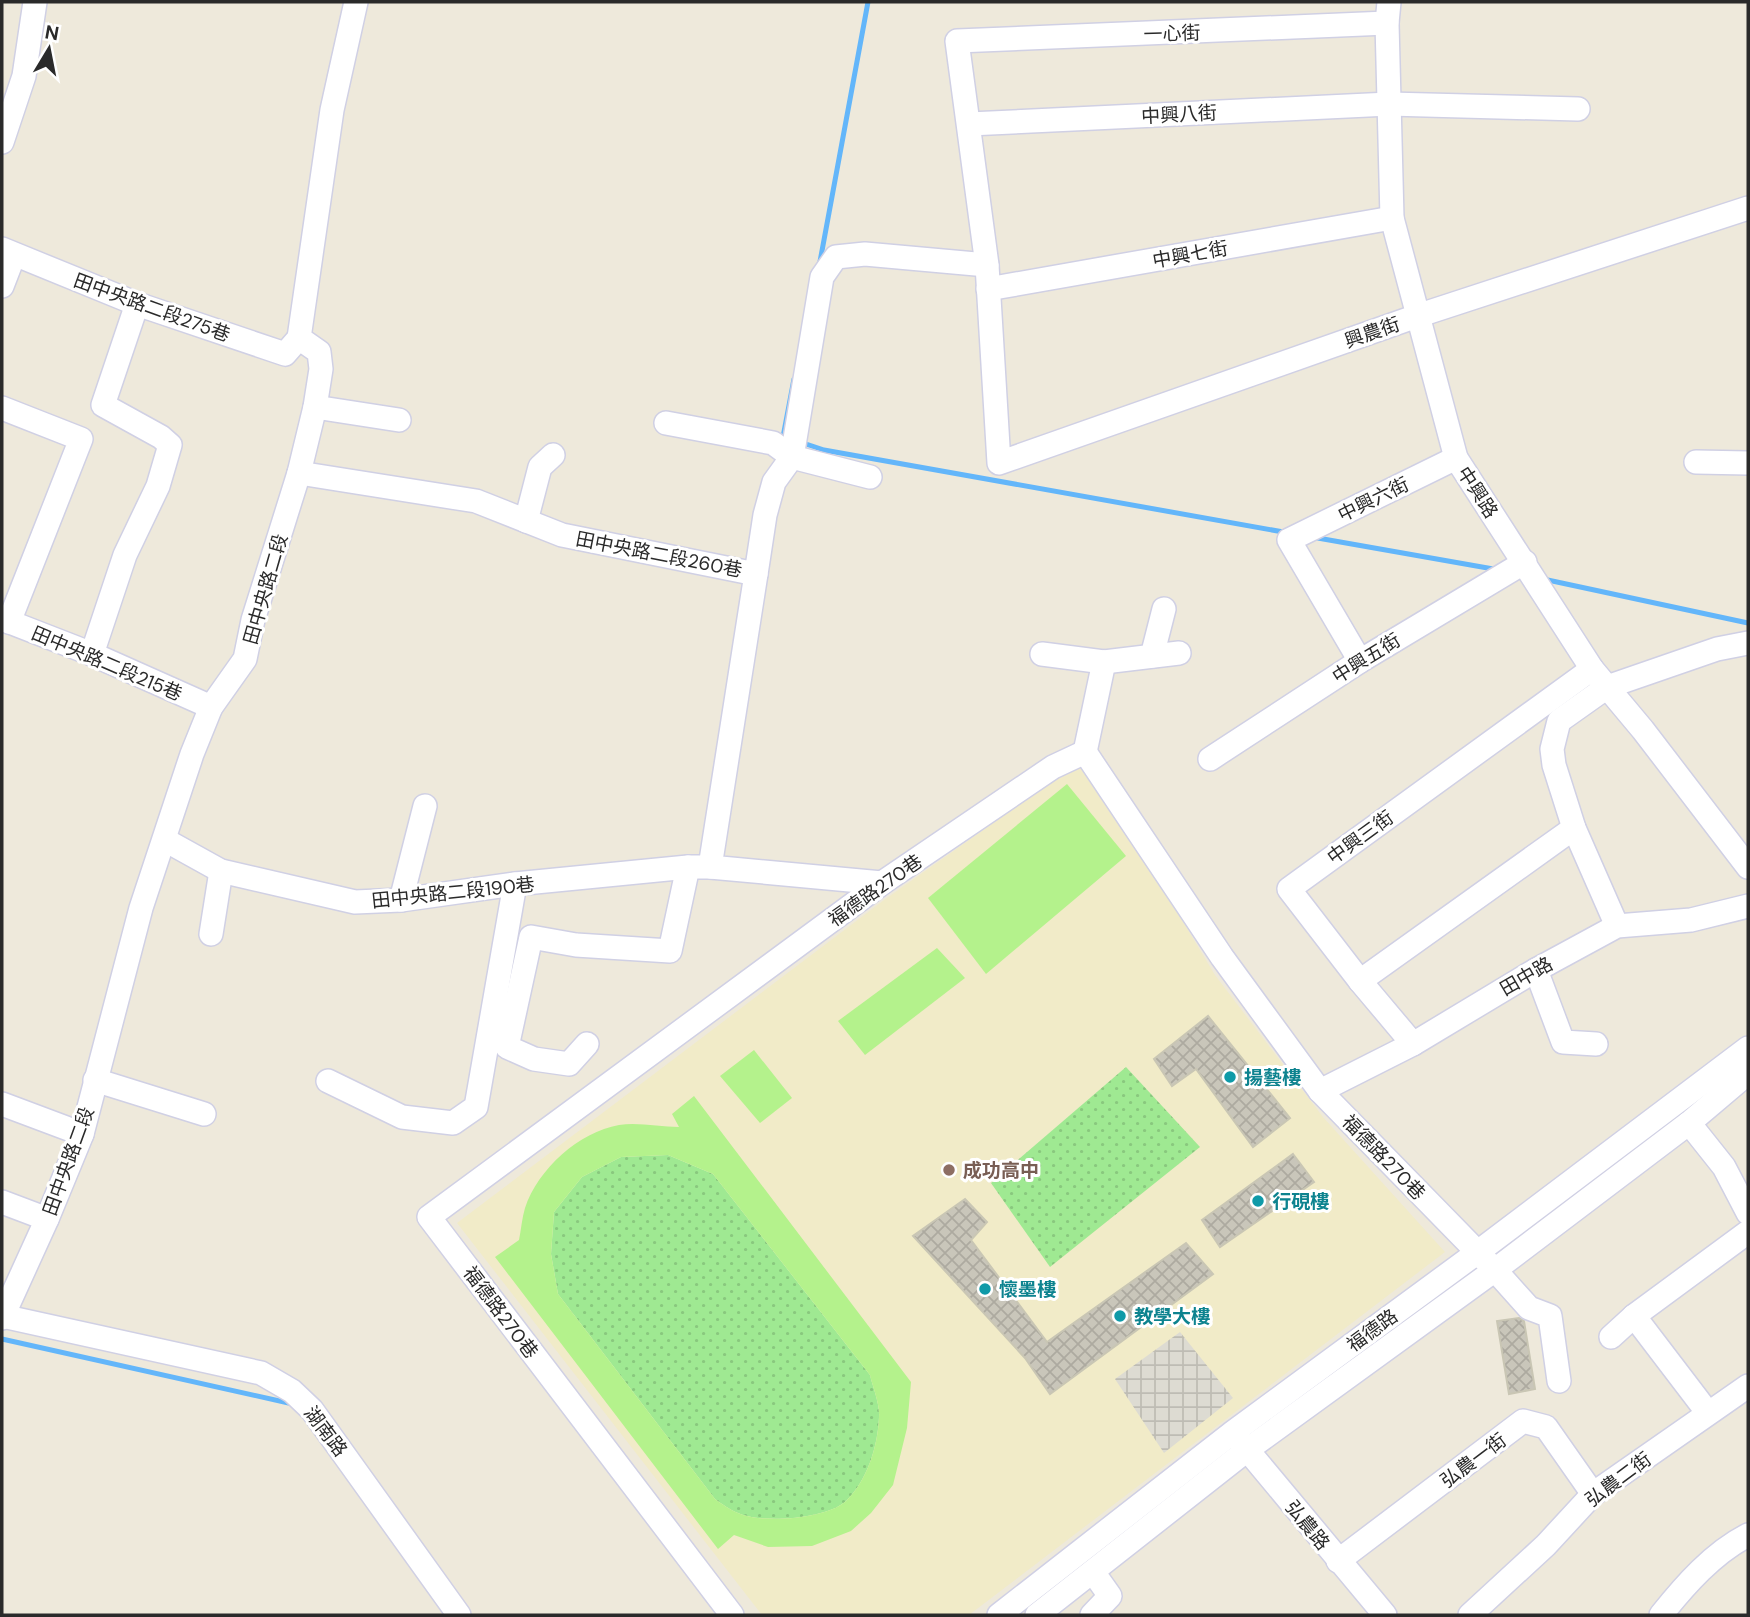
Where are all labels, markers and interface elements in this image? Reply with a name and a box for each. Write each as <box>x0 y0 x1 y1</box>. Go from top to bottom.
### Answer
north arrow <box>14 14 84 84</box>
text: N <box>43 19 61 46</box>
street label: 一心街 <box>1143 20 1201 47</box>
street label: 中興八街 <box>1140 100 1218 129</box>
street label: 中興七街 <box>1150 236 1230 273</box>
street label: 田中央路二段275巷 <box>70 268 234 347</box>
street label: 興農街 <box>1341 311 1403 354</box>
street label: 中興路 <box>1452 462 1504 523</box>
street label: 中興六街 <box>1334 472 1413 527</box>
street label: 田中央路二段260巷 <box>574 526 744 583</box>
street label: 田中央路二段 <box>238 531 293 647</box>
street label: 田中央路二段215巷 <box>28 620 186 707</box>
street label: 中興五街 <box>1327 628 1405 689</box>
street label: 中興三街 <box>1322 805 1398 870</box>
street label: 福德路270巷 <box>823 849 927 932</box>
street label: 田中央路二段190巷 <box>370 872 536 913</box>
street label: 田中路 <box>1495 951 1557 1002</box>
place label: 揚藝樓 <box>1244 1065 1301 1090</box>
marker: 揚藝樓 <box>1222 1069 1238 1085</box>
street label: 田中央路二段 <box>37 1103 100 1219</box>
street label: 福德路270巷 <box>1337 1109 1431 1205</box>
place label: 成功高中 <box>963 1158 1039 1183</box>
marker: 成功高中 <box>941 1162 957 1178</box>
place label: 行硯樓 <box>1272 1189 1329 1214</box>
marker: 行硯樓 <box>1250 1193 1266 1209</box>
street label: 福德路270巷 <box>458 1261 544 1364</box>
place label: 懷墨樓 <box>999 1277 1056 1302</box>
marker: 懷墨樓 <box>977 1281 993 1297</box>
place label: 教學大樓 <box>1134 1304 1210 1329</box>
street label: 福德路 <box>1342 1304 1403 1357</box>
marker: 教學大樓 <box>1112 1308 1128 1324</box>
street label: 湖南路 <box>298 1401 353 1462</box>
street label: 弘農一街 <box>1435 1428 1511 1493</box>
street label: 弘農二街 <box>1580 1447 1656 1512</box>
street label: 弘農路 <box>1280 1495 1335 1555</box>

